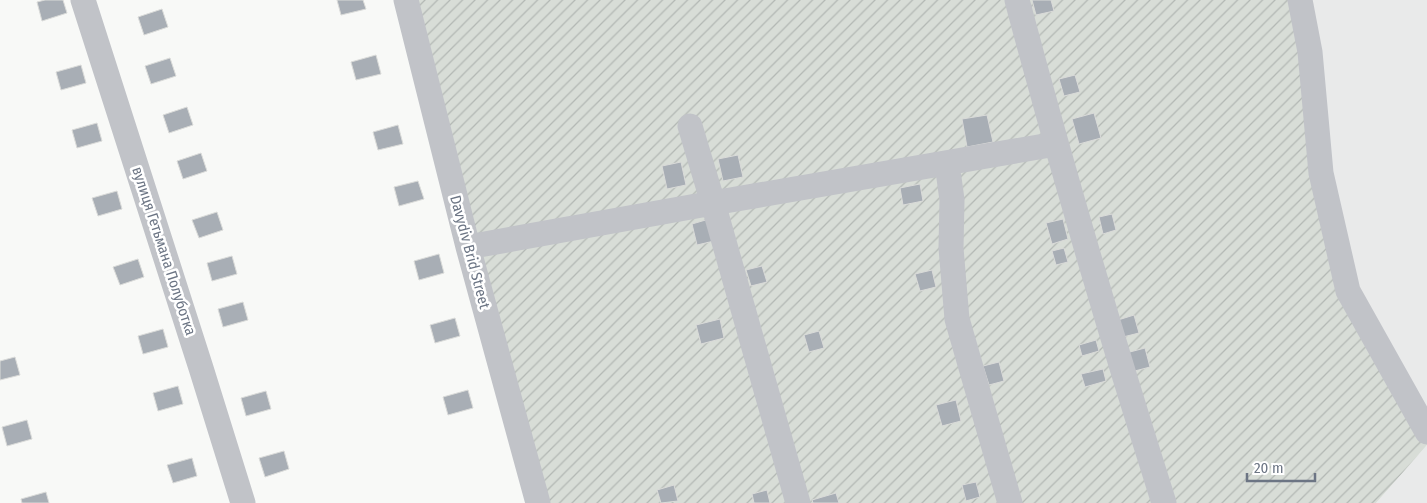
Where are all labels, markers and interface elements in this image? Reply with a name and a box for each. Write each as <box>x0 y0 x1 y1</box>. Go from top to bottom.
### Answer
street label: вулиця Гетьмана Полуботка <box>128 164 200 338</box>
street label: Davydiv Brid Street <box>446 193 494 311</box>
scale bar <box>1247 450 1314 482</box>
text: 20 m <box>1254 459 1284 477</box>

